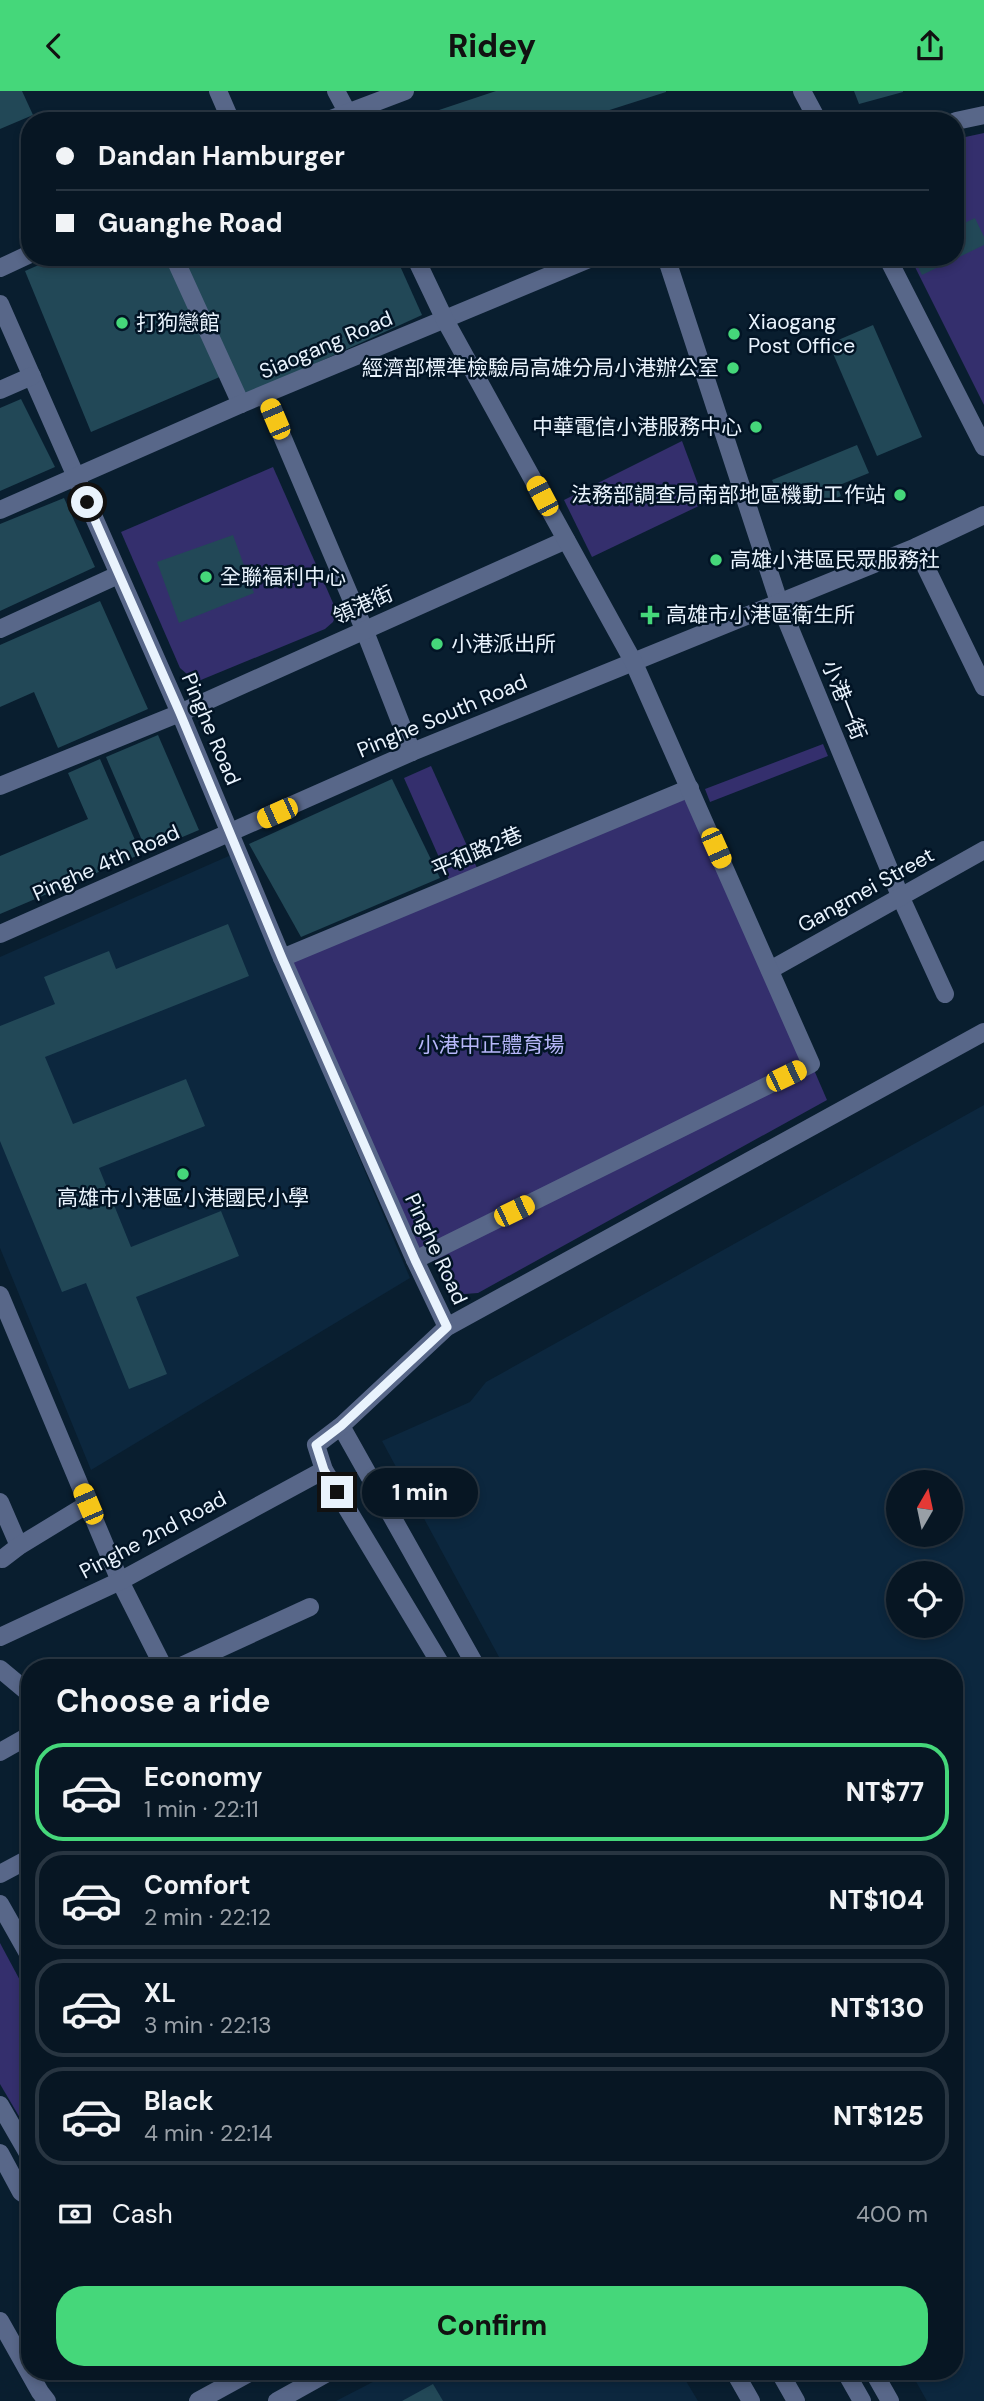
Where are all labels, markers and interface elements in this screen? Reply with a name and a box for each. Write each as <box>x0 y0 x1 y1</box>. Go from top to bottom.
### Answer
text: Ridey <box>448 25 536 67</box>
icon: back <box>35 27 73 65</box>
icon: share <box>911 27 949 65</box>
text: Dandan Hamburger <box>98 139 345 173</box>
text: Guanghe Road <box>98 206 283 240</box>
street label: Siaogang Road <box>255 304 397 386</box>
place label: Xiaogang Post Office <box>748 308 855 360</box>
place label: 打狗戀館 <box>136 309 220 337</box>
marker: 打狗戀館 <box>114 315 130 331</box>
marker: Xiaogang Post Office <box>726 326 742 342</box>
place label: 經濟部標準檢驗局高雄分局小港辦公室 <box>362 354 719 382</box>
marker: 經濟部標準檢驗局高雄分局小港辦公室 <box>725 360 741 376</box>
car <box>258 396 293 442</box>
place label: 中華電信小港服務中心 <box>532 413 742 441</box>
marker: 中華電信小港服務中心 <box>748 419 764 435</box>
car <box>523 473 562 519</box>
place label: 法務部調查局南部地區機動工作站 <box>571 481 886 509</box>
route start <box>71 486 103 518</box>
marker: 法務部調查局南部地區機動工作站 <box>892 487 908 503</box>
place label: 高雄小港區民眾服務社 <box>730 546 940 574</box>
marker: 高雄小港區民眾服務社 <box>708 552 724 568</box>
place label: 全聯褔利中心 <box>220 563 346 591</box>
marker: 全聯褔利中心 <box>198 569 214 585</box>
street label: 領港街 <box>329 579 397 631</box>
place label: 高雄市小港區衛生所 <box>666 601 855 629</box>
marker: 高雄市小港區衛生所 <box>640 605 660 625</box>
place label: 小港派出所 <box>451 630 556 658</box>
marker: 小港派出所 <box>429 636 445 652</box>
street label: 小港一街 <box>815 656 873 744</box>
street label: Pinghe South Road <box>353 668 531 764</box>
street label: Pinghe Road <box>175 669 247 789</box>
car <box>254 795 301 831</box>
street label: Pinghe 4th Road <box>28 818 184 908</box>
street label: 平和路2巷 <box>427 820 527 884</box>
car <box>698 825 735 871</box>
street label: Gangmei Street <box>793 841 939 939</box>
park label: 小港中正體育場 <box>418 1031 565 1059</box>
car <box>763 1057 810 1095</box>
marker: 高雄市小港區小港國民小學 <box>175 1166 191 1182</box>
place label: 高雄市小港區小港國民小學 <box>57 1184 309 1212</box>
street label: Pinghe Road <box>398 1189 474 1309</box>
car <box>491 1192 538 1230</box>
callout: 1 min <box>362 1467 477 1517</box>
north arrow <box>886 1470 962 1547</box>
map controls <box>886 1470 963 1638</box>
route end <box>321 1476 353 1508</box>
text: 1 min <box>392 1477 448 1507</box>
car <box>71 1481 106 1527</box>
street label: Pinghe 2nd Road <box>75 1485 231 1585</box>
button: locate <box>886 1561 963 1638</box>
text: Choose a ride <box>56 1680 271 1722</box>
text: Economy <box>144 1760 262 1794</box>
icon: car <box>60 1761 123 1824</box>
text: NT$77 <box>846 1775 924 1809</box>
text: 1 min · 22:11 <box>144 1794 259 1824</box>
text: Comfort <box>144 1868 250 1902</box>
icon: car <box>60 1869 123 1932</box>
text: NT$104 <box>829 1883 924 1917</box>
text: 2 min · 22:12 <box>144 1902 271 1932</box>
text: XL <box>144 1976 176 2010</box>
icon: car <box>60 1977 123 2040</box>
text: NT$130 <box>830 1991 924 2025</box>
text: 3 min · 22:13 <box>144 2010 272 2040</box>
text: Black <box>144 2084 214 2118</box>
icon: car <box>60 2085 123 2148</box>
text: NT$125 <box>833 2099 924 2133</box>
text: 4 min · 22:14 <box>144 2118 272 2148</box>
icon: cash <box>56 2195 94 2233</box>
text: Cash <box>112 2197 173 2231</box>
text: 400 m <box>856 2199 928 2229</box>
button: Confirm <box>56 2286 928 2366</box>

